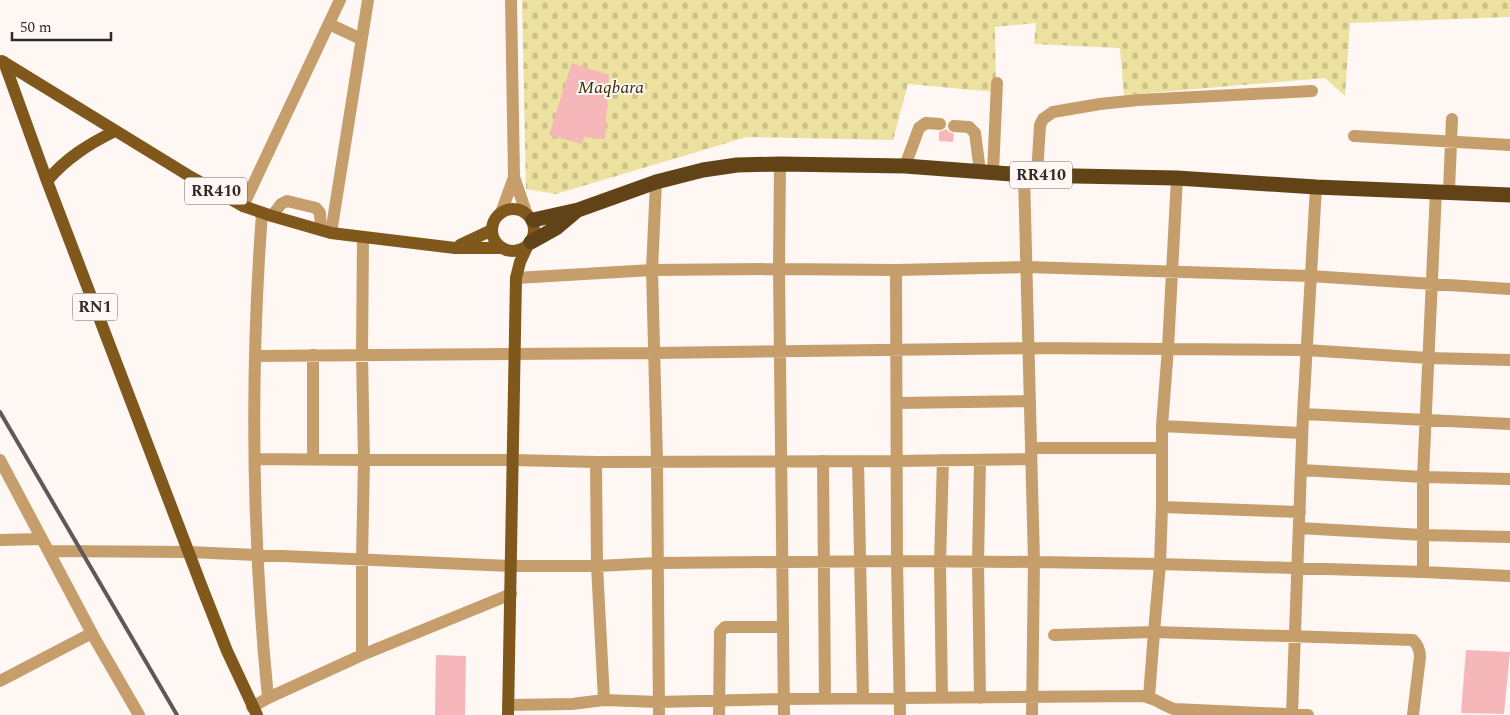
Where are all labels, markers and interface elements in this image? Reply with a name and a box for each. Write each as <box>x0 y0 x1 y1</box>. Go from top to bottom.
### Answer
scale bar <box>12 10 111 42</box>
text: 50 m <box>20 16 52 39</box>
park label: Maqbara <box>578 74 644 101</box>
road number: RR410 <box>1010 162 1072 188</box>
road number: RR410 <box>185 178 247 205</box>
road number: RN1 <box>72 294 118 320</box>

